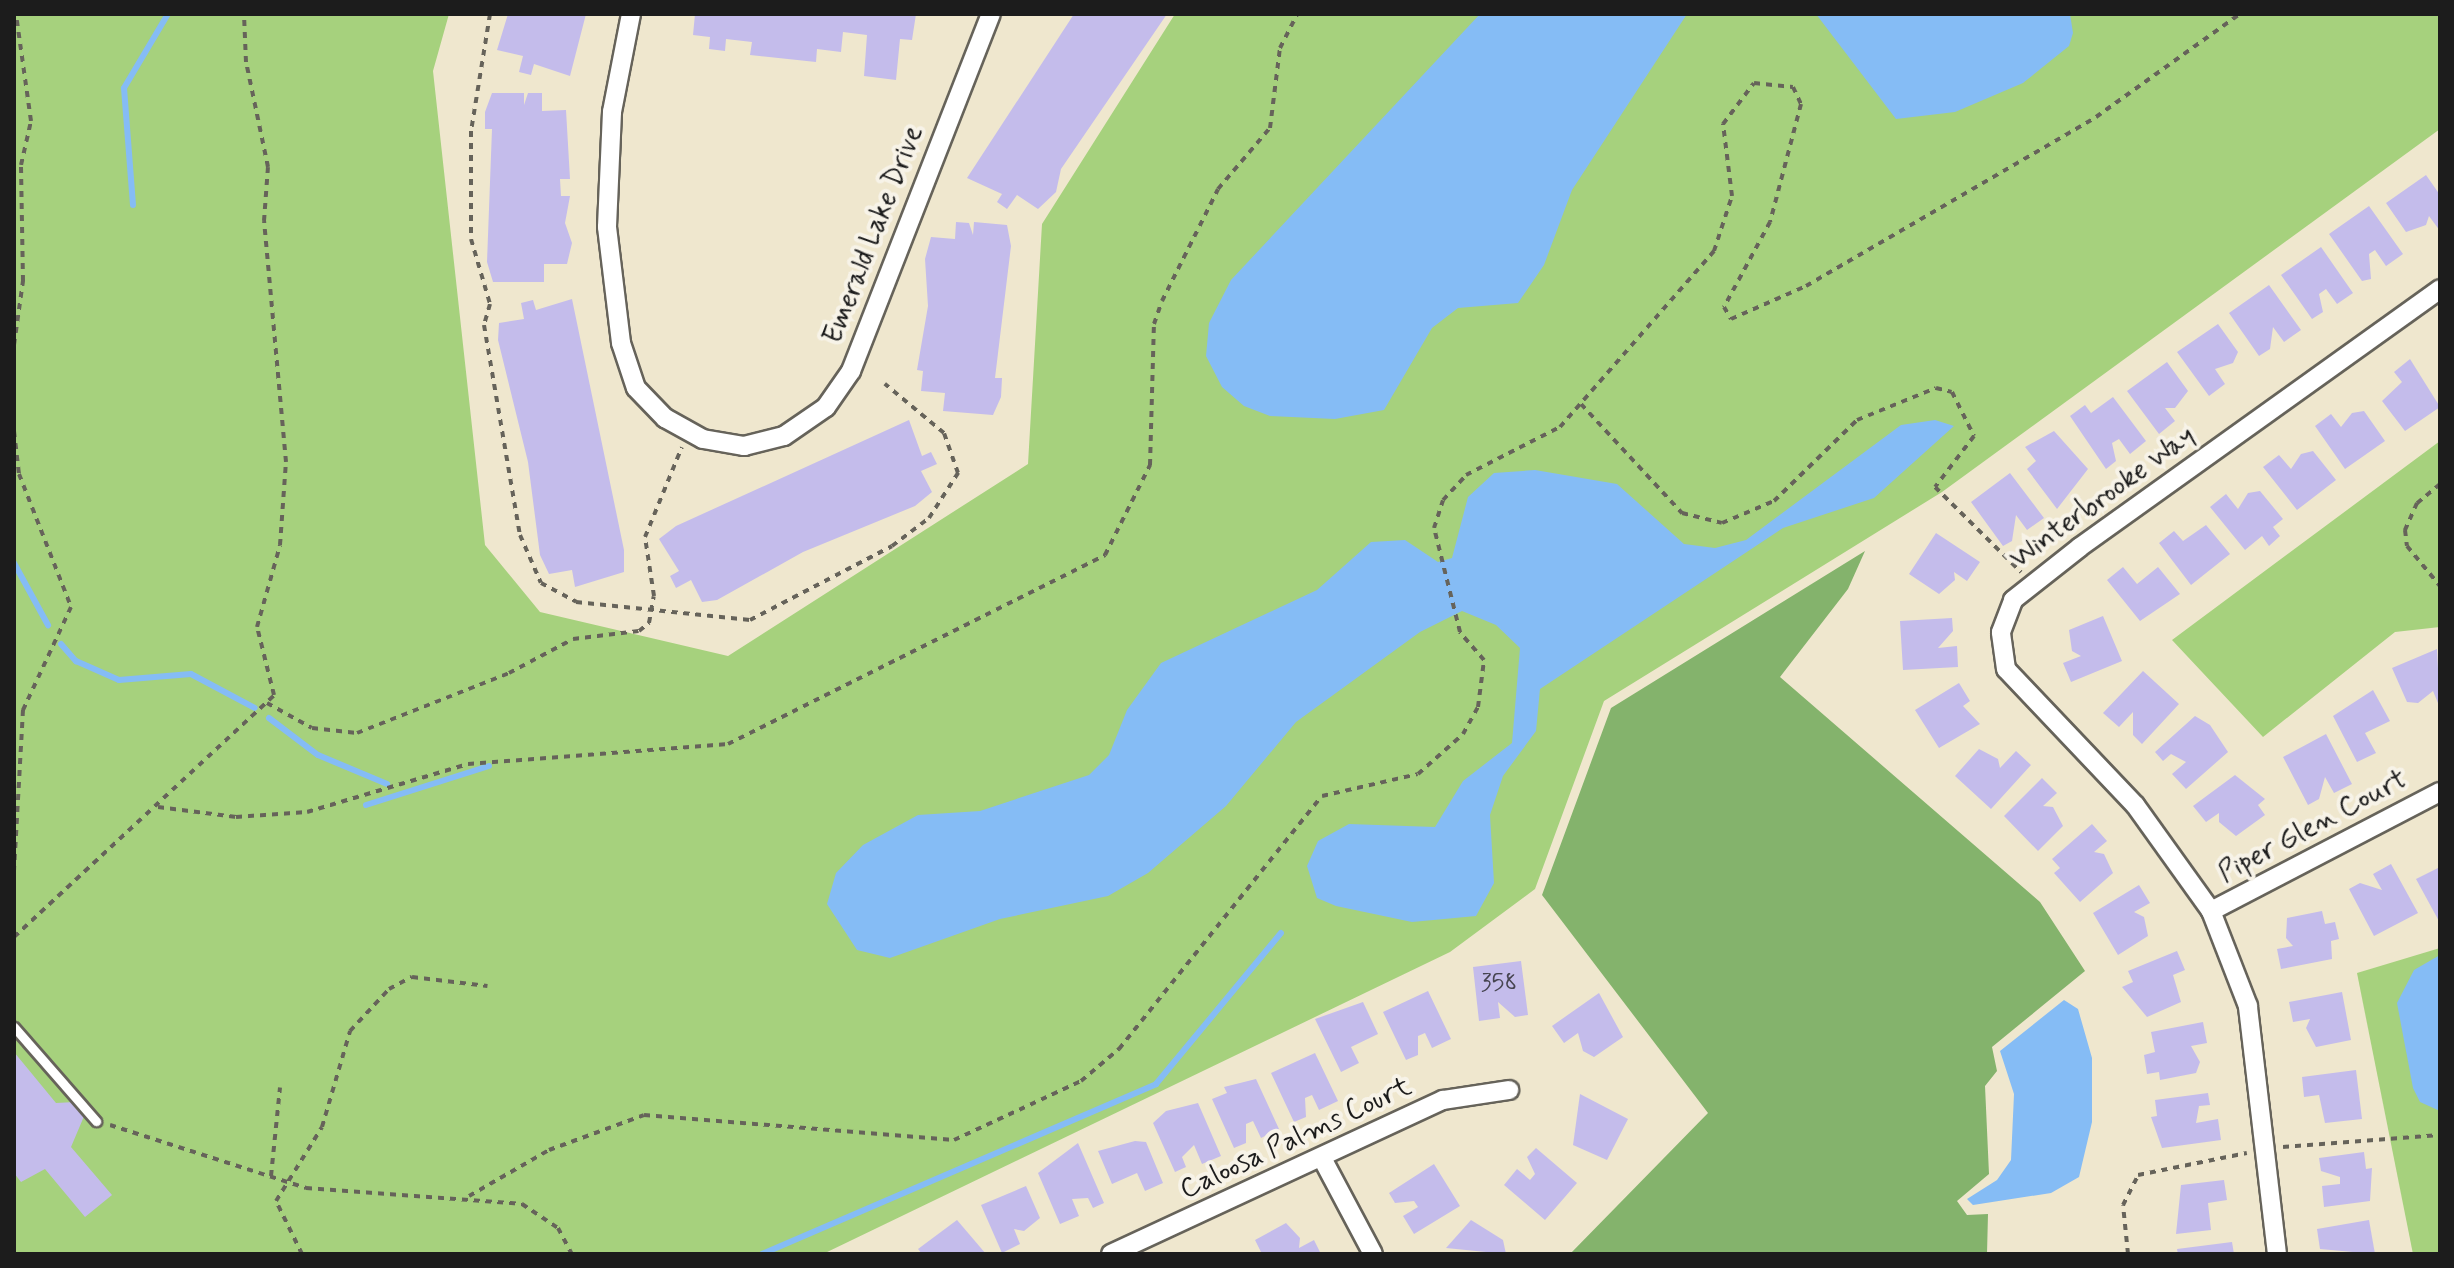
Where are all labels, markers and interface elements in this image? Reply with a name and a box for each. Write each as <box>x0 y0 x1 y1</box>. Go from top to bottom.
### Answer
street label: Emerald Lake Drive <box>816 120 932 350</box>
street label: Winterbrooke Way <box>2002 419 2204 577</box>
street label: Piper Glen Court <box>2215 764 2411 890</box>
house number: 358 <box>1481 970 1517 998</box>
street label: Caloosa Palms Court <box>1176 1071 1416 1207</box>

